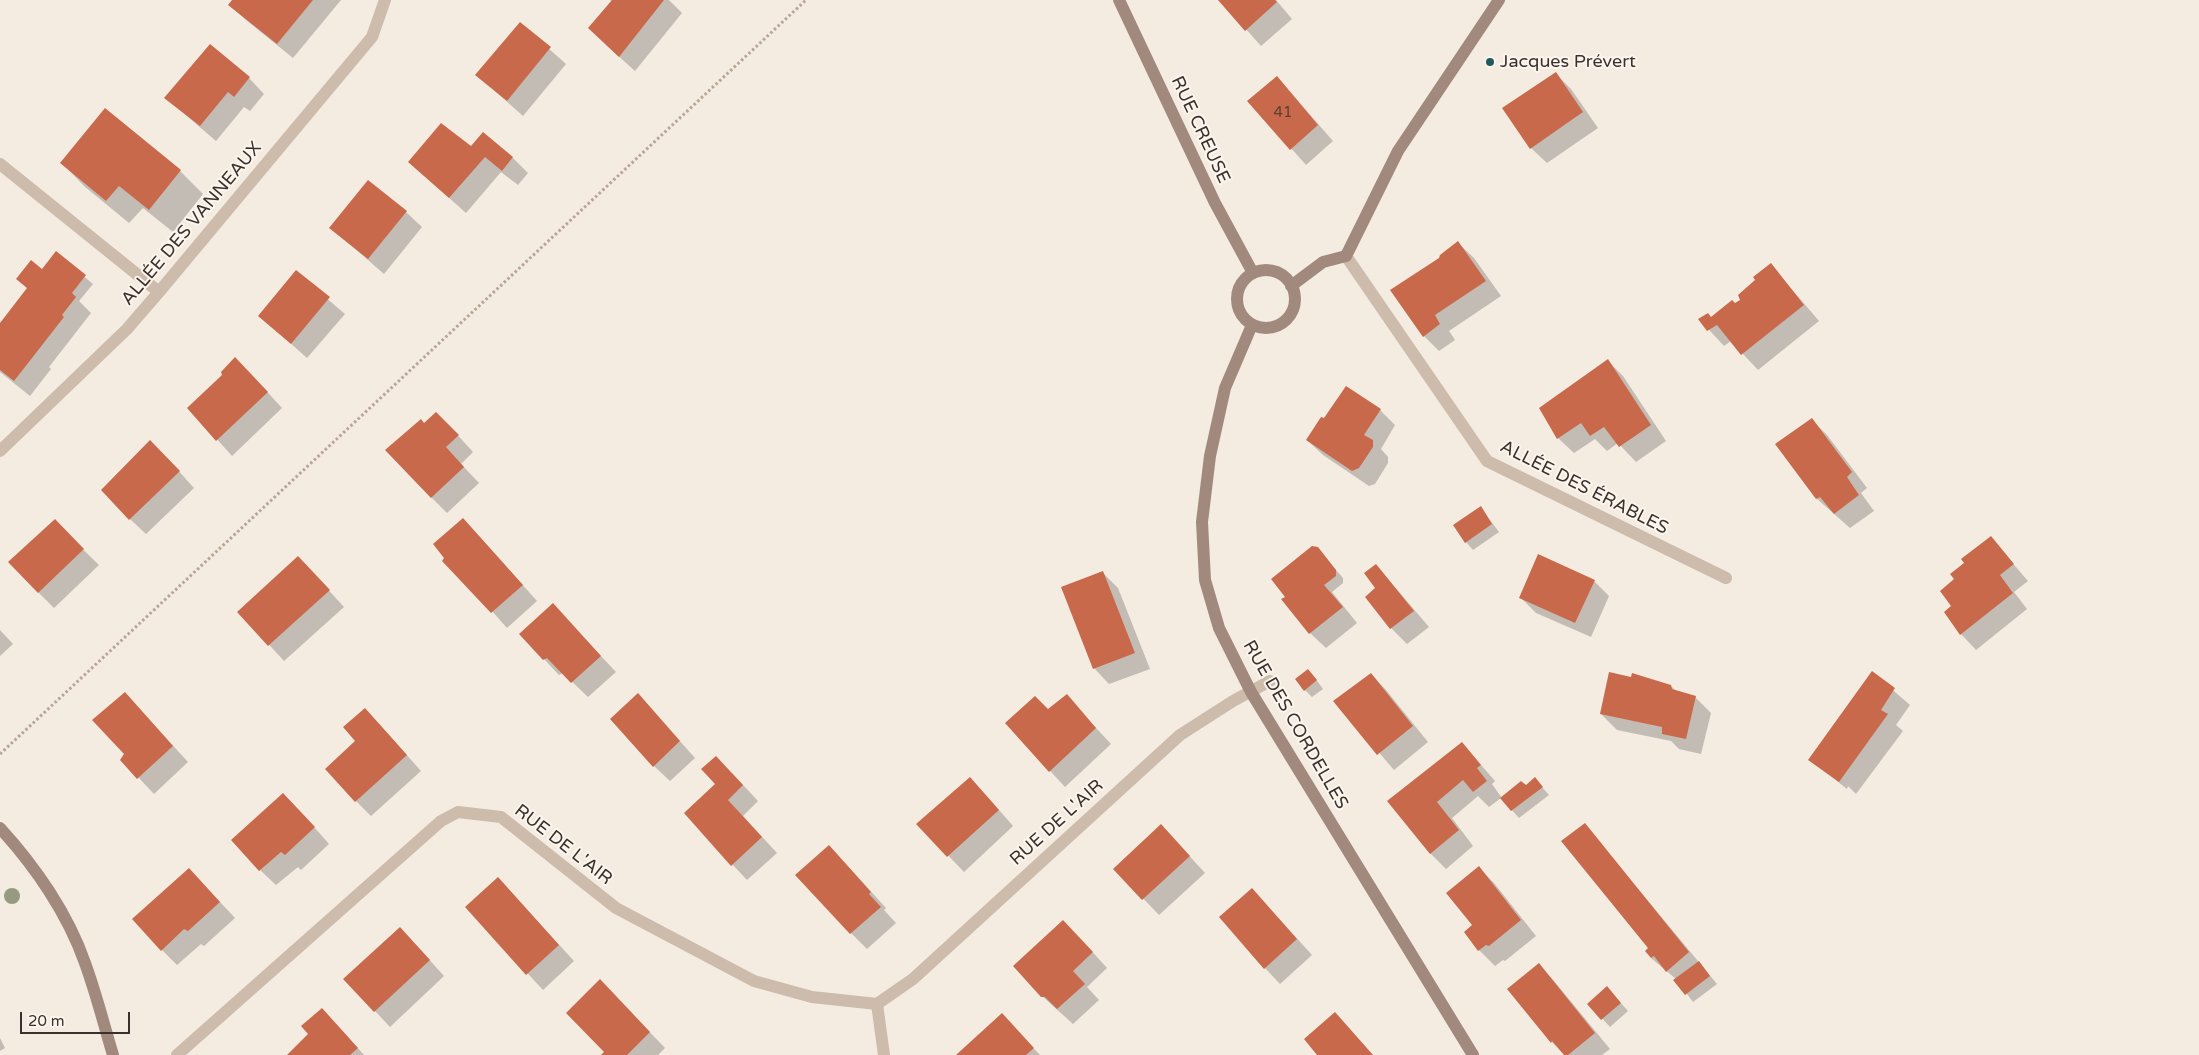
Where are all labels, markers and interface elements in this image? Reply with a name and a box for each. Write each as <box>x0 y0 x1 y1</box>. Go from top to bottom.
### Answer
place label: Jacques Prévert <box>1500 51 1636 73</box>
marker: Jacques Prévert <box>1484 56 1496 68</box>
street label: RUE CREUSE <box>1166 73 1234 187</box>
house number: 41 <box>1274 104 1292 122</box>
street label: ALLÉE DES VANNEAUX <box>117 138 267 310</box>
street label: ALLÉE DES ÉRABLES <box>1496 436 1672 540</box>
street label: RUE DES CORDELLES <box>1238 637 1352 813</box>
street label: RUE DE L'AIR <box>1006 775 1108 871</box>
street label: RUE DE L'AIR <box>510 800 616 890</box>
scale bar <box>22 1002 132 1034</box>
text: 20 m <box>28 1012 65 1030</box>

